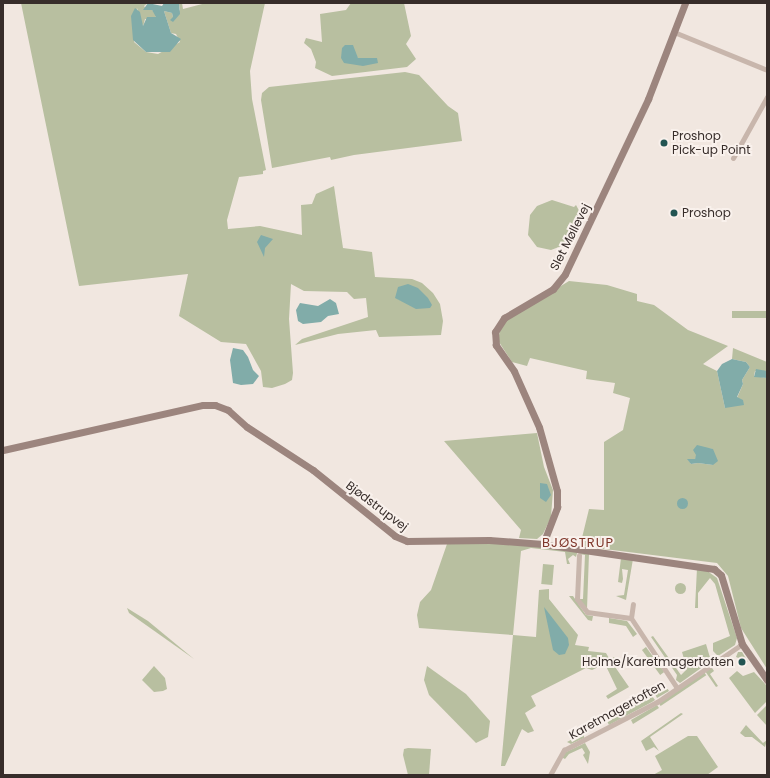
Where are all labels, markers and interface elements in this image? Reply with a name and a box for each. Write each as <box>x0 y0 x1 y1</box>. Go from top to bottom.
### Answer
place label: Proshop Pick-up Point <box>672 129 751 157</box>
marker: Proshop Pick-up Point <box>659 138 669 148</box>
street label: Slet Møllevej <box>547 201 593 273</box>
place label: Proshop <box>682 206 731 220</box>
marker: Proshop <box>669 208 679 218</box>
street label: Bjødstrupvej <box>343 478 411 534</box>
district label: BJØSTRUP <box>542 535 614 551</box>
place label: Holme/Karetmagertoften <box>582 655 734 669</box>
marker: Holme/Karetmagertoften <box>737 657 747 667</box>
street label: Karetmagertoften <box>566 678 668 742</box>

